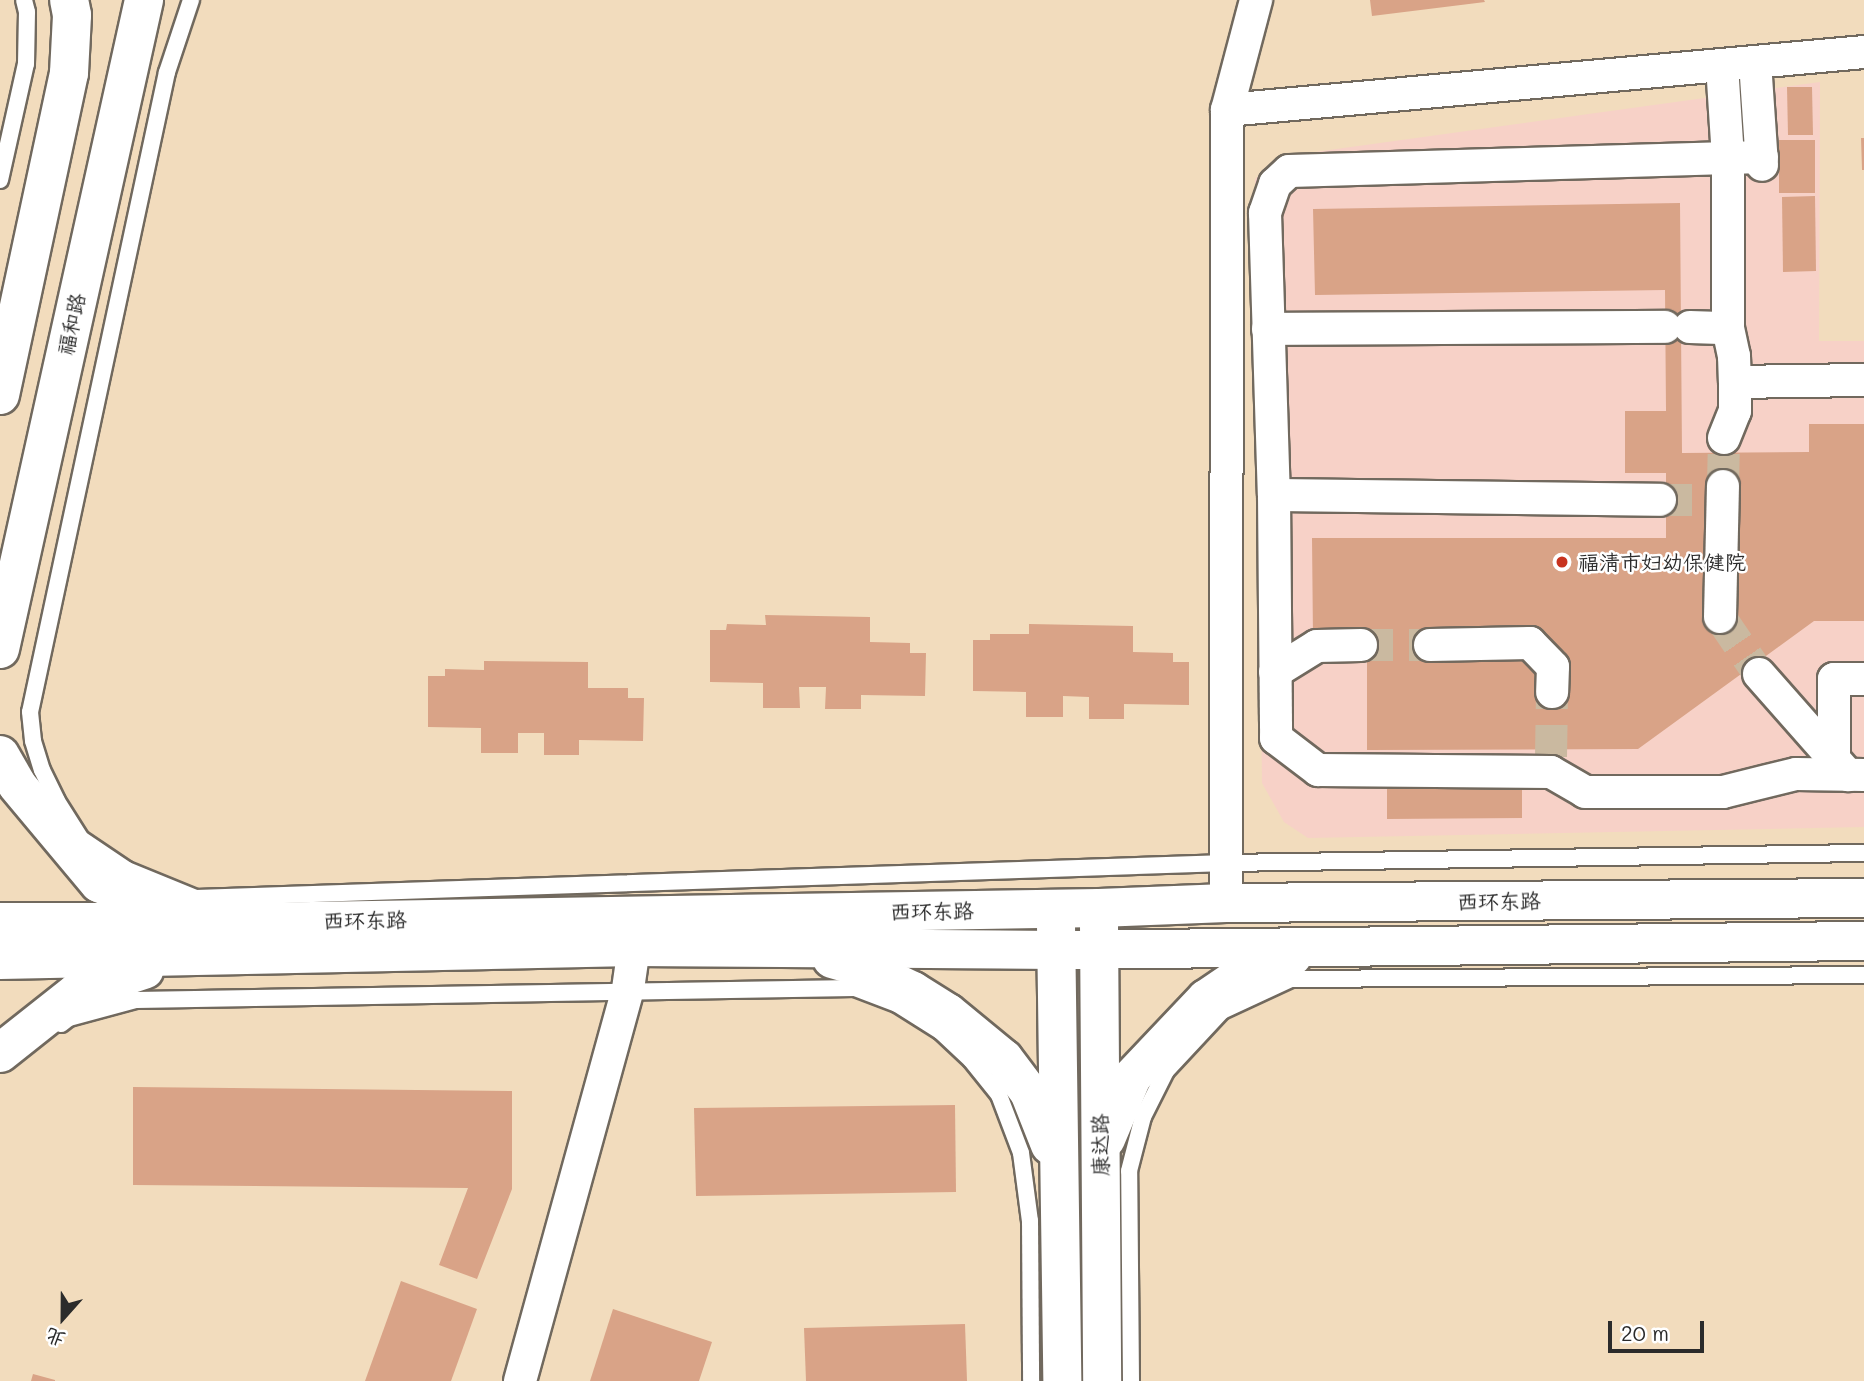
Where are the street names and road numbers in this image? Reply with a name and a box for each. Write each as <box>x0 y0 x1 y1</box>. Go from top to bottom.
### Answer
street label: 福和路 <box>52 291 90 357</box>
street label: 西环东路 <box>1457 888 1541 914</box>
street label: 西环东路 <box>890 898 974 924</box>
street label: 西环东路 <box>323 907 407 933</box>
street label: 康达路 <box>1087 1113 1113 1177</box>

